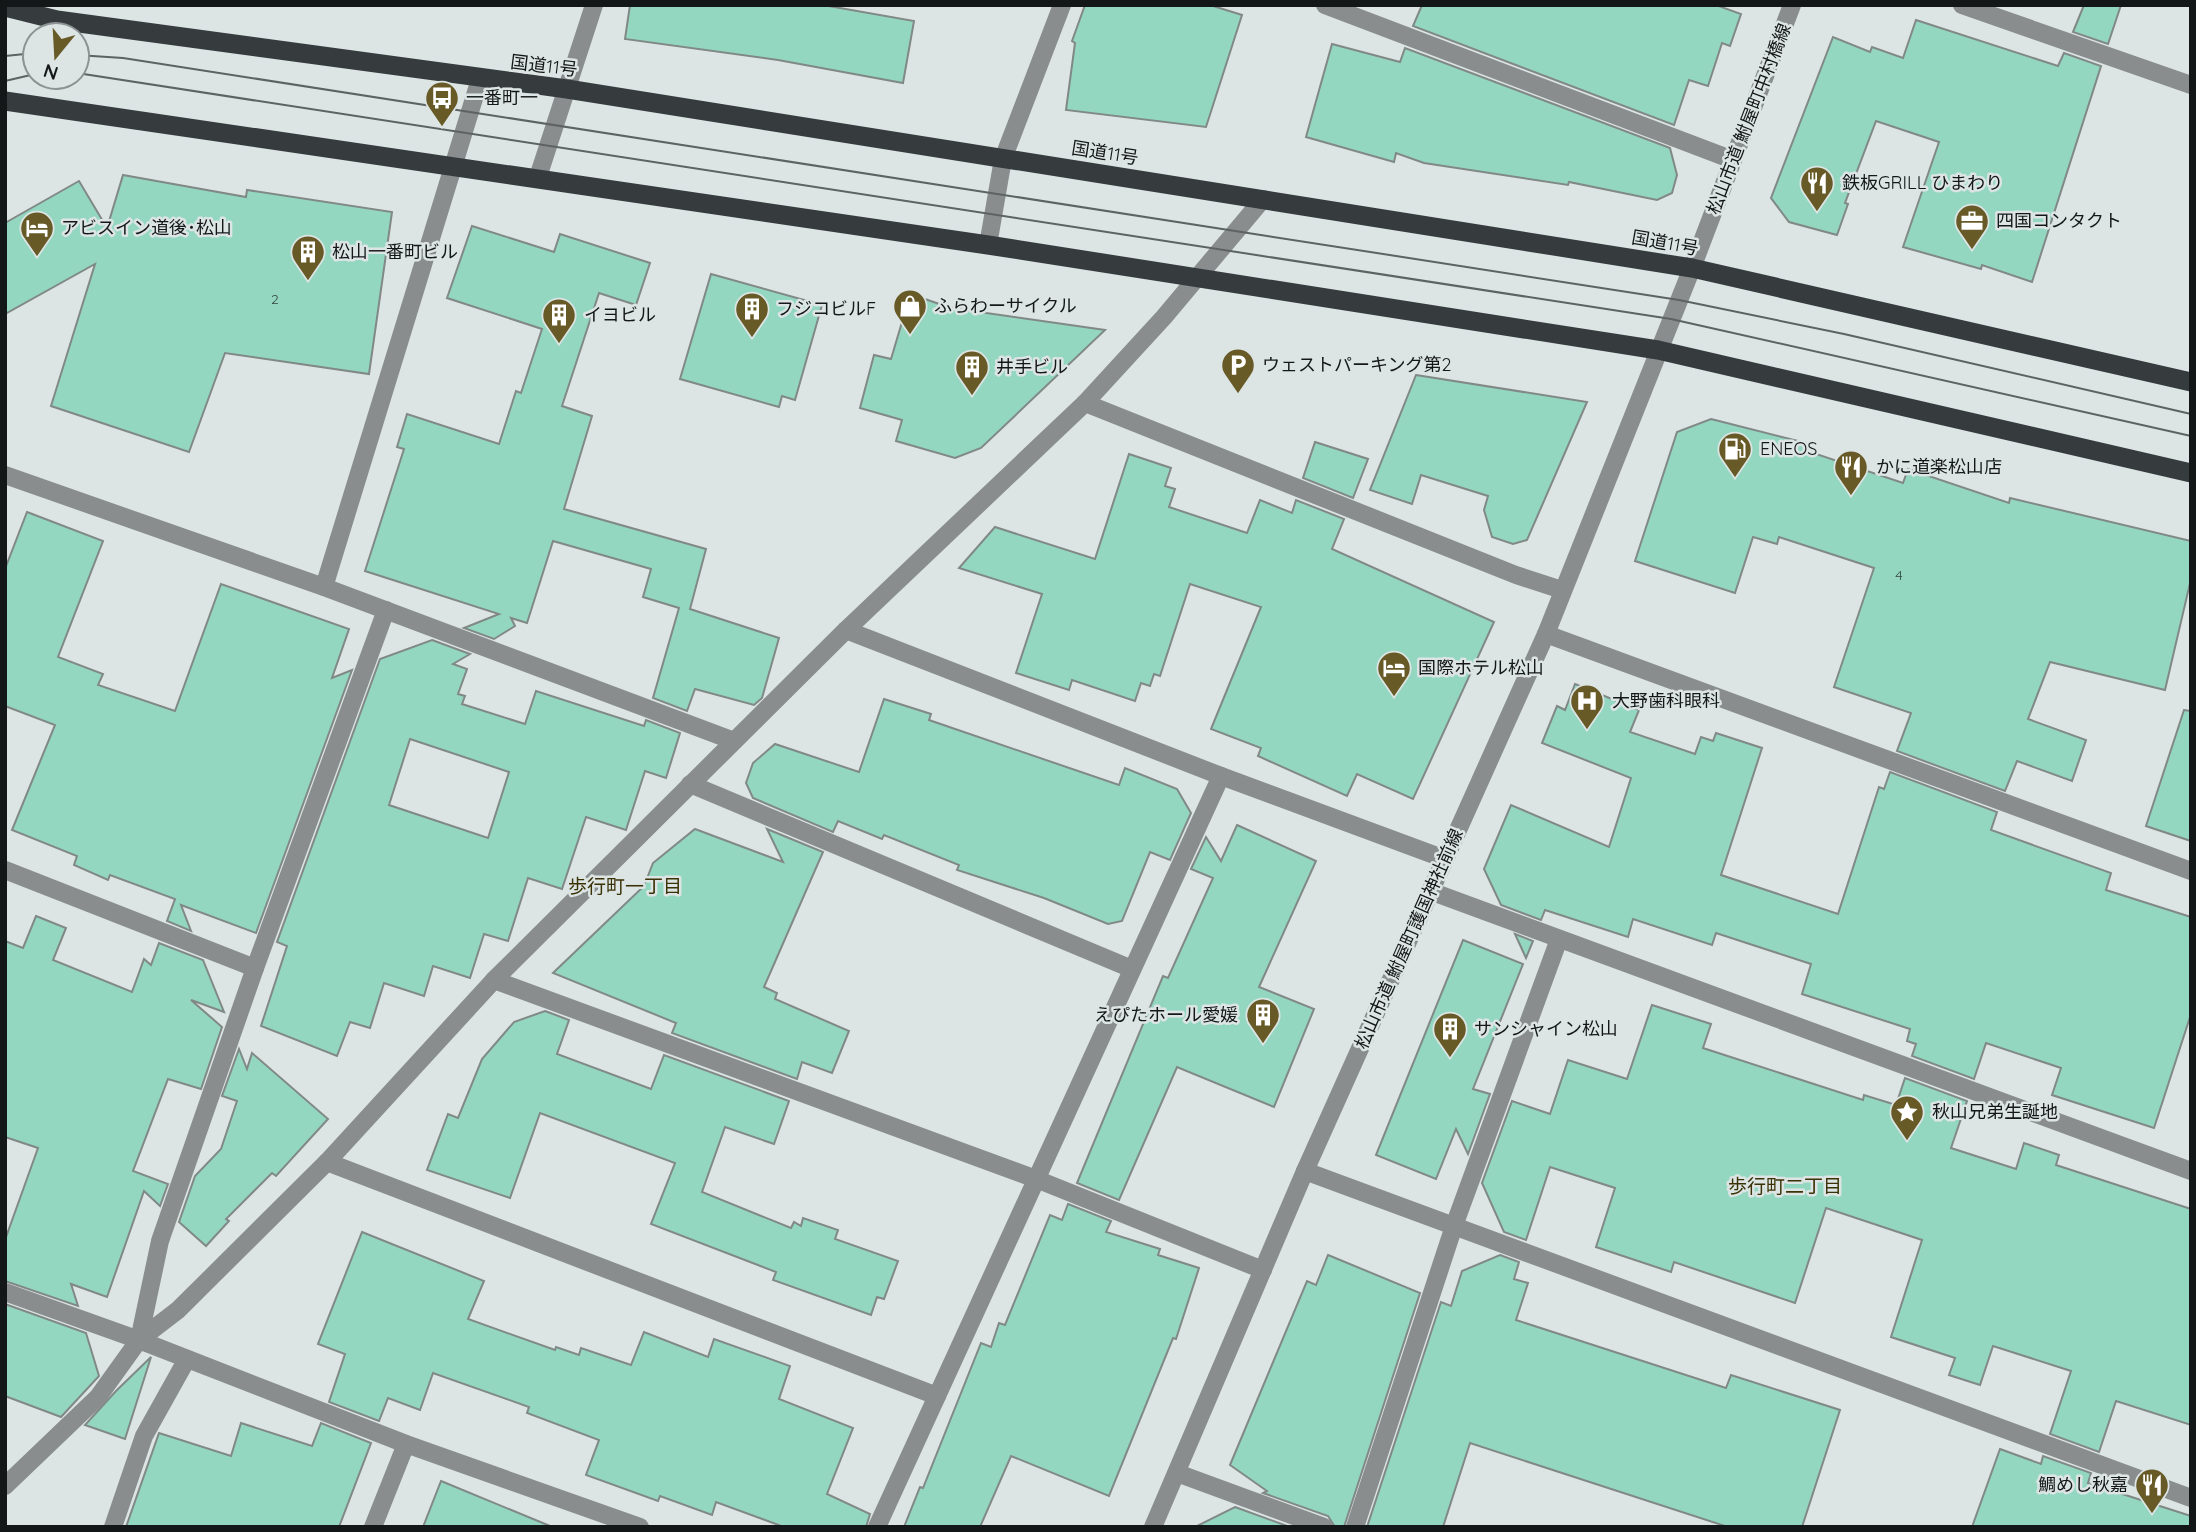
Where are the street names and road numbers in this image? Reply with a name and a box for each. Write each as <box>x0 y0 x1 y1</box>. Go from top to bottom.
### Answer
street label: 松山市道 鮒屋町中村橋線 <box>1701 20 1796 218</box>
street label: 国道11号 <box>509 50 579 81</box>
street label: 国道11号 <box>1070 136 1140 169</box>
street label: 国道11号 <box>1630 225 1700 260</box>
street label: 松山市道 鮒屋町護国神社前線 <box>1349 825 1468 1053</box>

